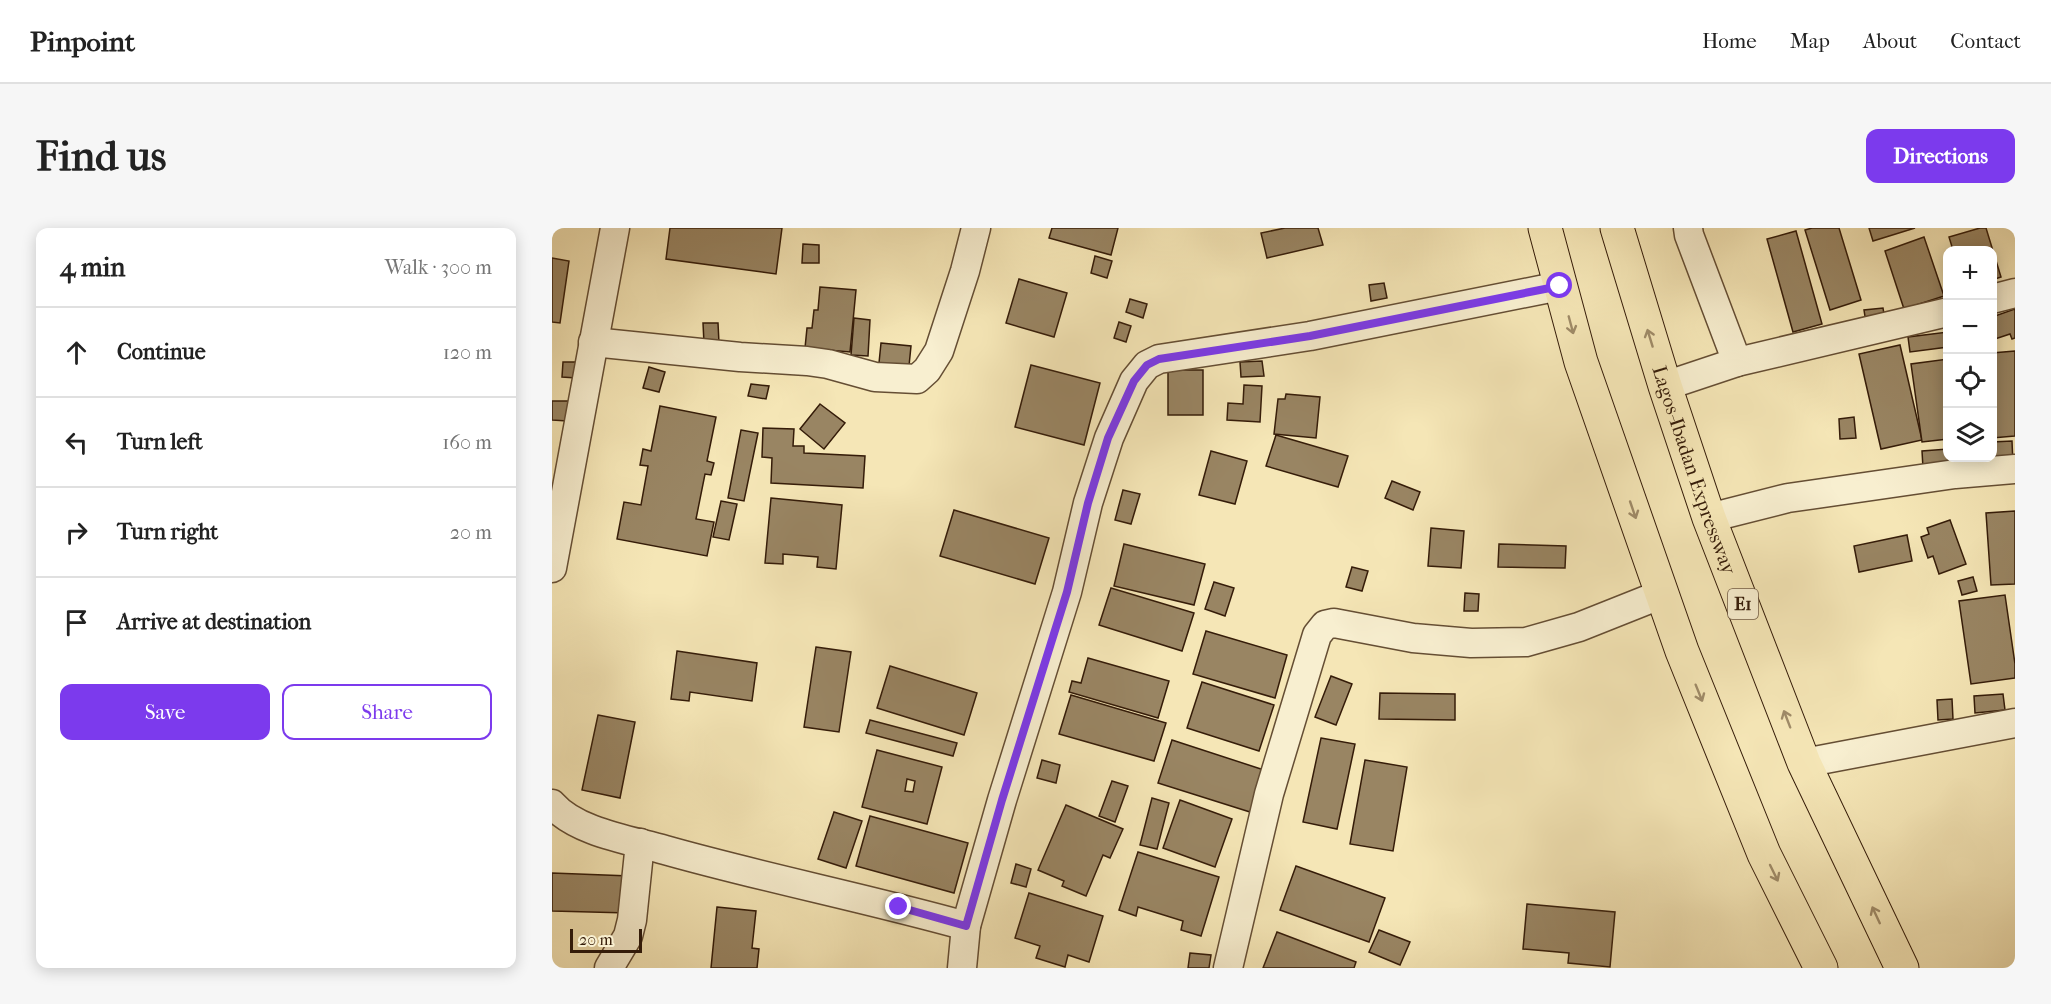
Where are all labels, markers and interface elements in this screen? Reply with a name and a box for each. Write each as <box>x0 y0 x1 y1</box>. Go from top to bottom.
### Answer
text: Pinpoint <box>30 25 135 58</box>
text: Home <box>1702 29 1757 53</box>
text: Map <box>1790 29 1830 53</box>
text: About <box>1863 29 1917 53</box>
text: Contact <box>1950 29 2021 53</box>
button: Directions <box>1866 129 2015 183</box>
text: Find us <box>36 132 166 181</box>
map controls <box>1943 246 1997 462</box>
button: + <box>1943 246 1997 300</box>
text: 4 min <box>60 252 125 283</box>
text: Walk · 300 m <box>385 256 492 279</box>
route start <box>1546 272 1572 298</box>
button: − <box>1943 300 1997 354</box>
one-way arrow <box>1566 315 1577 334</box>
one-way arrow <box>1644 329 1655 348</box>
icon: ahead <box>60 336 93 369</box>
text: Continue <box>117 339 206 365</box>
text: 120 m <box>443 341 492 364</box>
button: locate <box>1943 354 1997 408</box>
street label: Lagos-Ibadan Expressway <box>1648 363 1741 579</box>
button: layers <box>1943 408 1997 462</box>
icon: left <box>60 426 93 459</box>
text: Turn left <box>117 429 203 455</box>
text: 160 m <box>442 431 492 454</box>
one-way arrow <box>1628 500 1639 519</box>
icon: right <box>60 516 93 549</box>
text: Turn right <box>117 519 218 545</box>
text: 20 m <box>450 521 492 544</box>
road number: E1 <box>1728 589 1758 619</box>
icon: arrive <box>60 606 93 639</box>
text: Arrive at destination <box>117 609 311 635</box>
one-way arrow <box>1694 683 1705 702</box>
button: Save <box>60 684 270 740</box>
button: Share <box>282 684 492 740</box>
one-way arrow <box>1781 710 1792 728</box>
one-way arrow <box>1768 864 1780 882</box>
route end <box>885 893 911 919</box>
one-way arrow <box>1870 907 1882 925</box>
scale bar <box>570 926 642 954</box>
text: 20 m <box>579 930 613 949</box>

